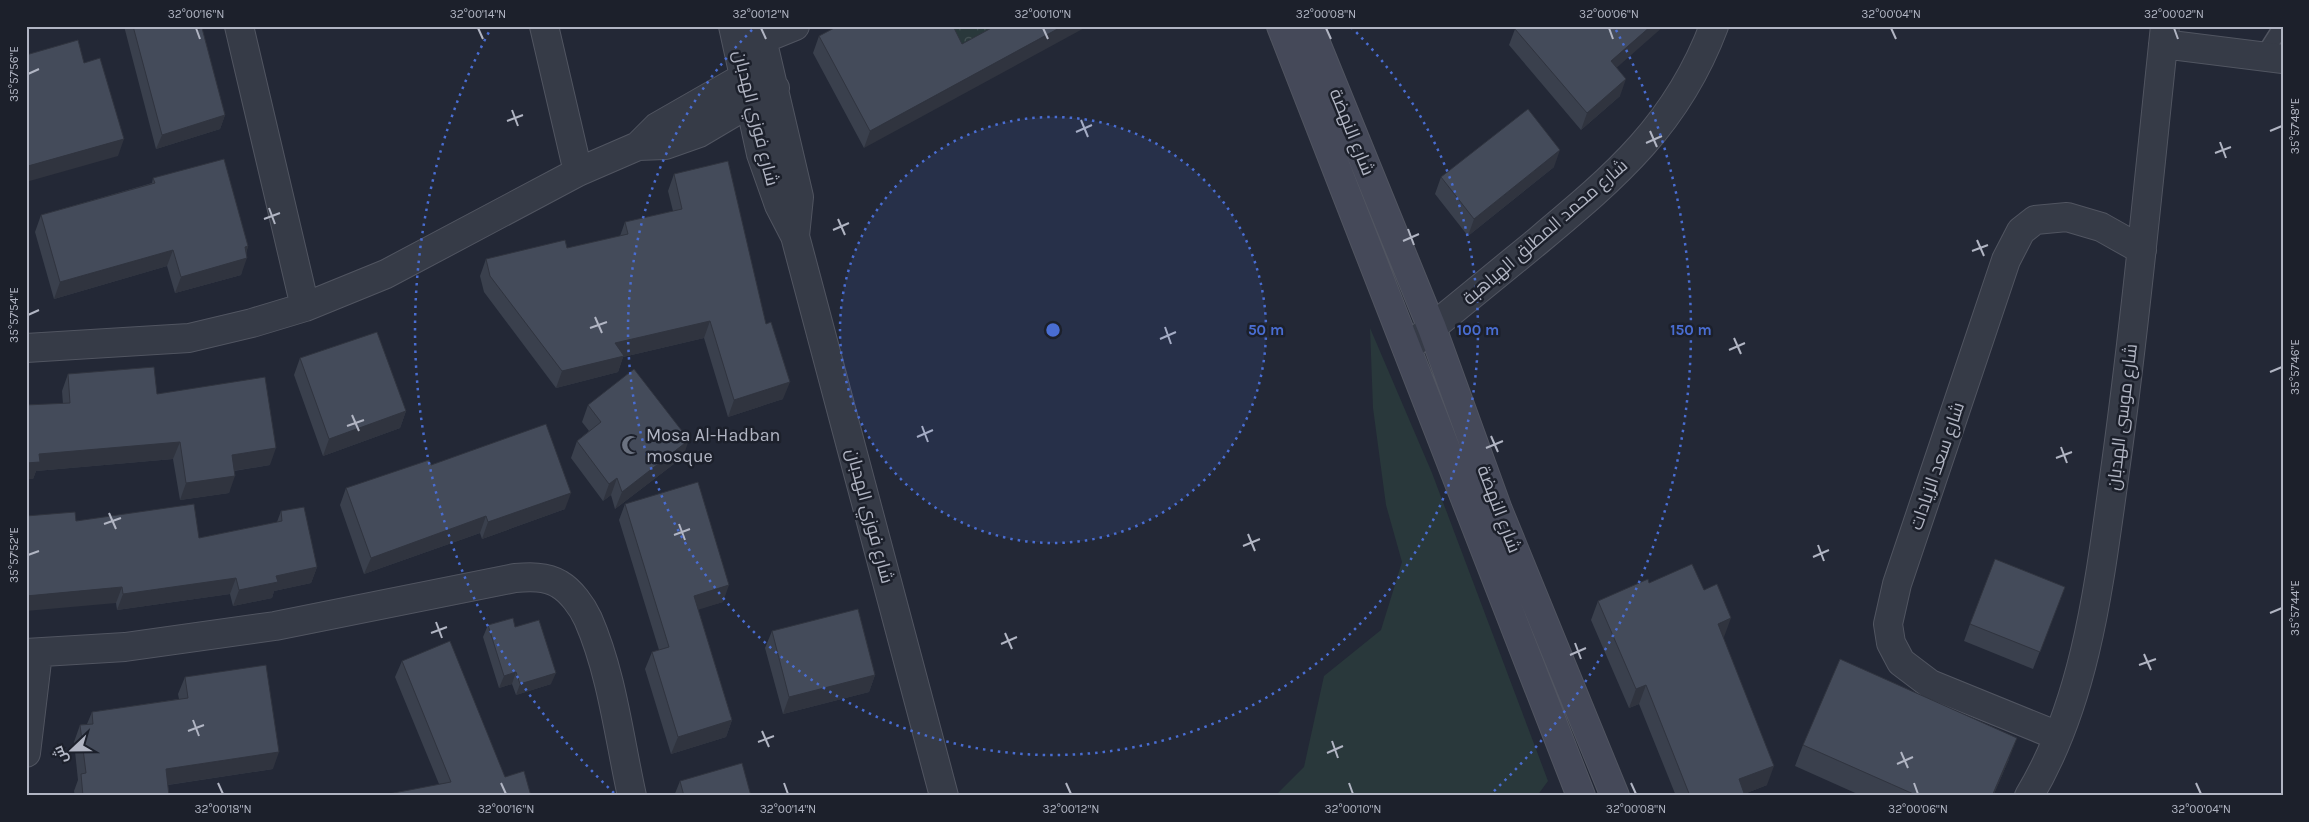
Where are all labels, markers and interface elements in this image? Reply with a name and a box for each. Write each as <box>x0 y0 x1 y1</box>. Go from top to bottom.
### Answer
text: 32°00'16"N <box>168 7 224 21</box>
text: 32°00'14"N <box>450 7 506 21</box>
text: 32°00'12"N <box>733 7 789 21</box>
text: 32°00'10"N <box>1015 7 1071 21</box>
text: 32°00'08"N <box>1296 7 1356 21</box>
text: 32°00'06"N <box>1579 7 1639 21</box>
text: 32°00'04"N <box>1861 7 1921 21</box>
text: 32°00'02"N <box>2144 7 2204 21</box>
text: 35°57'56"E <box>7 46 21 102</box>
street label: شارع فوزي الهدبان <box>726 48 783 189</box>
street label: شارع النهضة <box>1324 85 1379 179</box>
text: 35°57'48"E <box>2288 98 2302 154</box>
street label: شارع محمد المطلق الهباهبة <box>1458 154 1633 310</box>
text: 35°57'54"E <box>7 287 21 343</box>
centre of rings <box>1044 321 1062 339</box>
text: 50 m <box>1248 321 1284 339</box>
text: 100 m <box>1457 321 1499 339</box>
text: 150 m <box>1670 321 1712 339</box>
text: 35°57'46"E <box>2288 339 2302 395</box>
street label: شارع موسى الهدبان <box>2102 342 2143 492</box>
street label: شارع سعد الزيادات <box>1905 399 1970 533</box>
place label: Mosa Al-Hadban mosque <box>646 424 780 467</box>
mosque icon: Mosa Al-Hadban mosque <box>620 434 642 456</box>
street label: شارع فوزي الهدبان <box>838 446 899 587</box>
street label: شارع النهضة <box>1471 462 1526 556</box>
text: 35°57'52"E <box>7 527 21 583</box>
text: 35°57'44"E <box>2288 580 2302 636</box>
north arrow <box>48 724 98 774</box>
text: ش <box>49 743 72 766</box>
text: 32°00'18"N <box>194 802 252 816</box>
text: 32°00'16"N <box>478 802 534 816</box>
text: 32°00'14"N <box>760 802 816 816</box>
text: 32°00'12"N <box>1043 802 1099 816</box>
text: 32°00'10"N <box>1325 802 1381 816</box>
text: 32°00'08"N <box>1606 802 1666 816</box>
text: 32°00'06"N <box>1888 802 1948 816</box>
text: 32°00'04"N <box>2171 802 2231 816</box>

